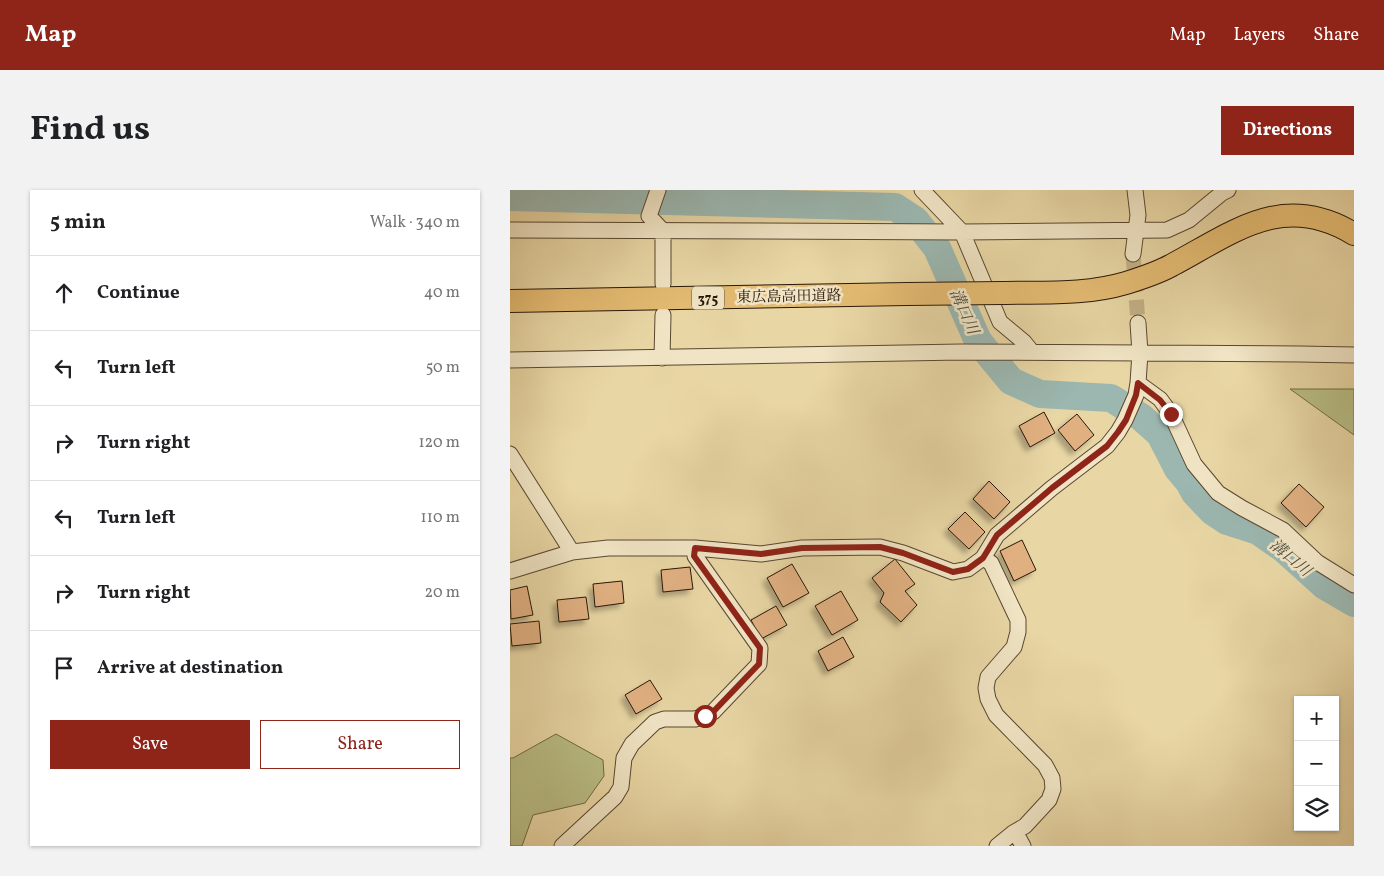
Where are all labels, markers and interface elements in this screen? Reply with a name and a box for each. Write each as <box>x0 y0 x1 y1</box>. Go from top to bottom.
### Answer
text: Map <box>25 18 76 52</box>
text: Map <box>1169 23 1205 48</box>
text: Layers <box>1233 23 1285 48</box>
text: Share <box>1313 23 1359 48</box>
text: Find us <box>30 106 150 154</box>
button: Directions <box>1221 106 1354 155</box>
text: 5 min <box>50 208 106 237</box>
text: Walk · 340 m <box>370 212 460 234</box>
icon: ahead <box>50 279 78 307</box>
text: Continue <box>97 280 180 306</box>
text: 40 m <box>424 282 460 304</box>
water label: 溝口川 <box>943 285 984 340</box>
road number: 375 <box>692 286 724 310</box>
street label: 東広島高田道路 <box>736 286 842 309</box>
icon: left <box>50 354 78 382</box>
text: Turn left <box>97 355 176 381</box>
text: 50 m <box>426 357 460 379</box>
route end <box>1160 403 1183 426</box>
icon: right <box>50 429 78 457</box>
text: Turn right <box>97 430 190 456</box>
text: 120 m <box>418 432 460 454</box>
icon: left <box>50 504 78 532</box>
text: Turn left <box>97 505 176 531</box>
text: 110 m <box>421 507 460 529</box>
water label: 溝口川 <box>1264 535 1317 584</box>
icon: right <box>50 579 78 607</box>
text: Turn right <box>97 580 190 606</box>
text: 20 m <box>425 582 460 604</box>
icon: arrive <box>50 654 78 682</box>
text: Arrive at destination <box>97 655 283 681</box>
map controls <box>1294 696 1339 831</box>
button: + <box>1294 696 1339 741</box>
route start <box>694 705 717 728</box>
button: Save <box>50 720 250 769</box>
button: Share <box>260 720 460 769</box>
button: − <box>1294 741 1339 786</box>
button: layers <box>1294 786 1339 831</box>

